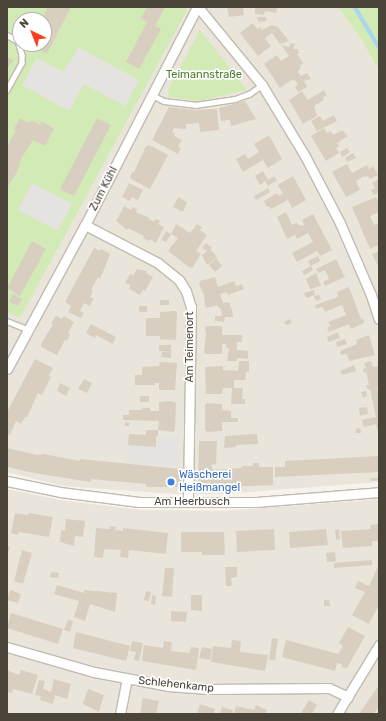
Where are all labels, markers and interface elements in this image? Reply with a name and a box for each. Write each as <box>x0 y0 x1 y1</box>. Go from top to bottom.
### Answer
north arrow <box>12 12 52 52</box>
text: N <box>17 16 31 31</box>
park label: Teimannstraße <box>166 68 242 82</box>
street label: Zum Kühl <box>87 165 121 213</box>
street label: Am Teimenort <box>183 311 197 383</box>
place label: Wäscherei Heißmangel <box>179 469 240 495</box>
marker: Wäscherei Heißmangel <box>166 477 176 487</box>
street label: Am Heerbusch <box>154 495 230 509</box>
street label: Schlehenkamp <box>138 674 214 696</box>

